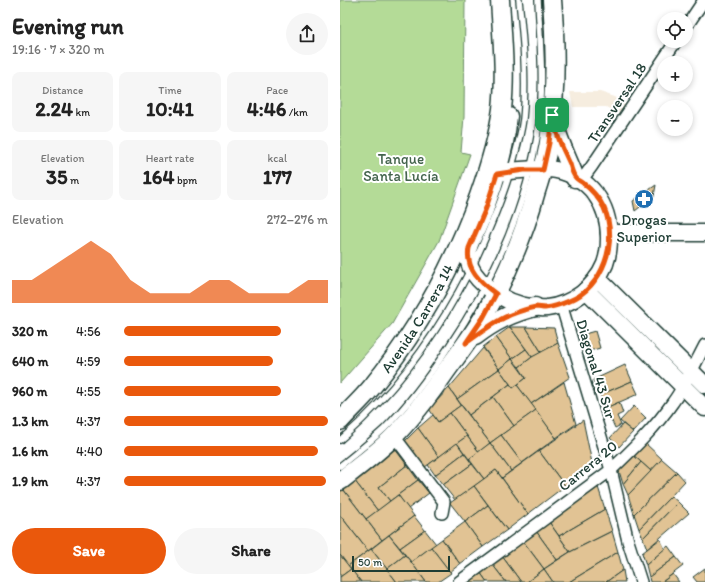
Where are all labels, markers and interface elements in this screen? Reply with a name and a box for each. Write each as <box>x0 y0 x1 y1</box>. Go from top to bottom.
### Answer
map controls <box>657 12 693 136</box>
button: locate <box>657 12 693 48</box>
text: Evening run <box>12 13 124 40</box>
button: share <box>286 13 328 55</box>
text: 19:16 · 7 × 320 m <box>12 42 104 57</box>
button: + <box>657 56 693 92</box>
street label: Transversal 18 <box>584 59 650 147</box>
text: Distance <box>42 84 83 97</box>
text: Time <box>158 84 182 97</box>
text: Pace <box>266 84 288 97</box>
text: 2.24 <box>35 97 73 121</box>
text: 10:41 <box>146 97 194 121</box>
text: 4:46 <box>247 97 286 121</box>
pin <box>535 98 569 132</box>
button: − <box>657 100 693 136</box>
icon: arrive <box>541 104 563 126</box>
text: km <box>73 106 90 119</box>
text: /km <box>286 106 308 119</box>
park label: Tanque Santa Lucía <box>363 150 439 185</box>
text: Elevation <box>41 152 85 165</box>
text: Heart rate <box>146 152 194 165</box>
text: kcal <box>268 152 287 165</box>
text: 35 <box>46 165 68 189</box>
text: 164 <box>143 165 174 189</box>
text: 177 <box>263 165 292 189</box>
text: m <box>68 174 79 187</box>
text: bpm <box>174 174 197 187</box>
pharmacy icon: Drogas Superior <box>633 188 655 210</box>
place label: Drogas Superior <box>617 211 671 246</box>
text: Elevation <box>12 212 64 227</box>
text: 272–276 m <box>267 212 328 227</box>
street label: Avenida Carrera 14 <box>377 261 457 376</box>
street label: Diagonal 43 Sur <box>572 317 620 421</box>
text: 320 m <box>12 324 48 339</box>
text: 4:56 <box>76 324 101 339</box>
text: 640 m <box>12 354 49 369</box>
text: 4:59 <box>76 354 101 369</box>
text: 960 m <box>12 384 48 399</box>
text: 4:55 <box>76 384 101 399</box>
text: 1.3 km <box>12 414 48 429</box>
text: 4:37 <box>76 414 101 429</box>
street label: Carrera 20 <box>555 437 621 495</box>
text: 1.6 km <box>12 444 48 459</box>
text: 4:40 <box>76 444 103 459</box>
text: 1.9 km <box>12 474 48 489</box>
text: 4:37 <box>76 474 101 489</box>
button: Save <box>12 528 166 574</box>
button: Share <box>174 528 328 574</box>
scale bar <box>352 554 450 573</box>
text: 50 m <box>358 556 382 569</box>

